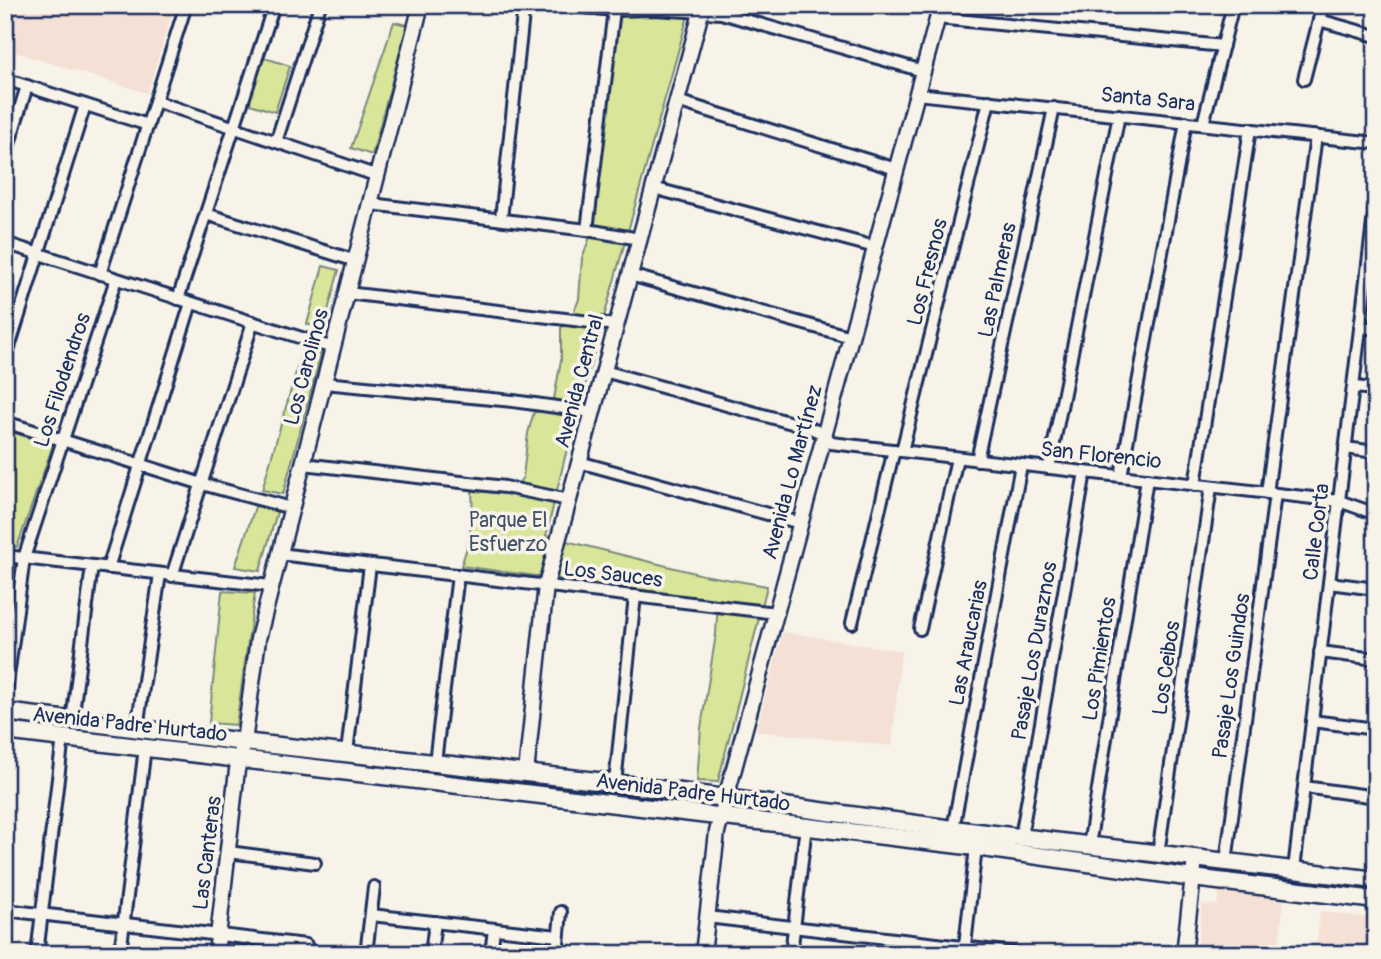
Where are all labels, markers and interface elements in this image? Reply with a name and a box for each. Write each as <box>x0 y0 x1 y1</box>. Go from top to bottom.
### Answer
street label: Santa Sara <box>1099 81 1197 118</box>
street label: Los Fresnos <box>901 215 954 329</box>
street label: Las Palmeras <box>972 220 1023 340</box>
street label: Los Carolinos <box>278 305 335 428</box>
street label: Los Filodendros <box>28 309 97 451</box>
street label: Avenida Central <box>549 311 610 451</box>
street label: Avenida Lo Martínez <box>756 382 829 562</box>
street label: San Florencio <box>1039 436 1163 475</box>
street label: Calle Corta <box>1297 482 1336 582</box>
park label: Parque El Esfuerzo <box>468 507 548 558</box>
street label: Los Sauces <box>562 555 665 594</box>
street label: Pasaje Los Duraznos <box>1005 559 1064 743</box>
street label: Las Araucarias <box>943 577 994 708</box>
street label: Pasaje Los Guindos <box>1207 591 1257 761</box>
street label: Los Pimientos <box>1076 595 1123 723</box>
street label: Los Ceibos <box>1147 619 1187 717</box>
street label: Avenida Padre Hurtado <box>31 701 229 748</box>
street label: Avenida Padre Hurtado <box>594 767 792 818</box>
street label: Las Canteras <box>187 794 228 912</box>

